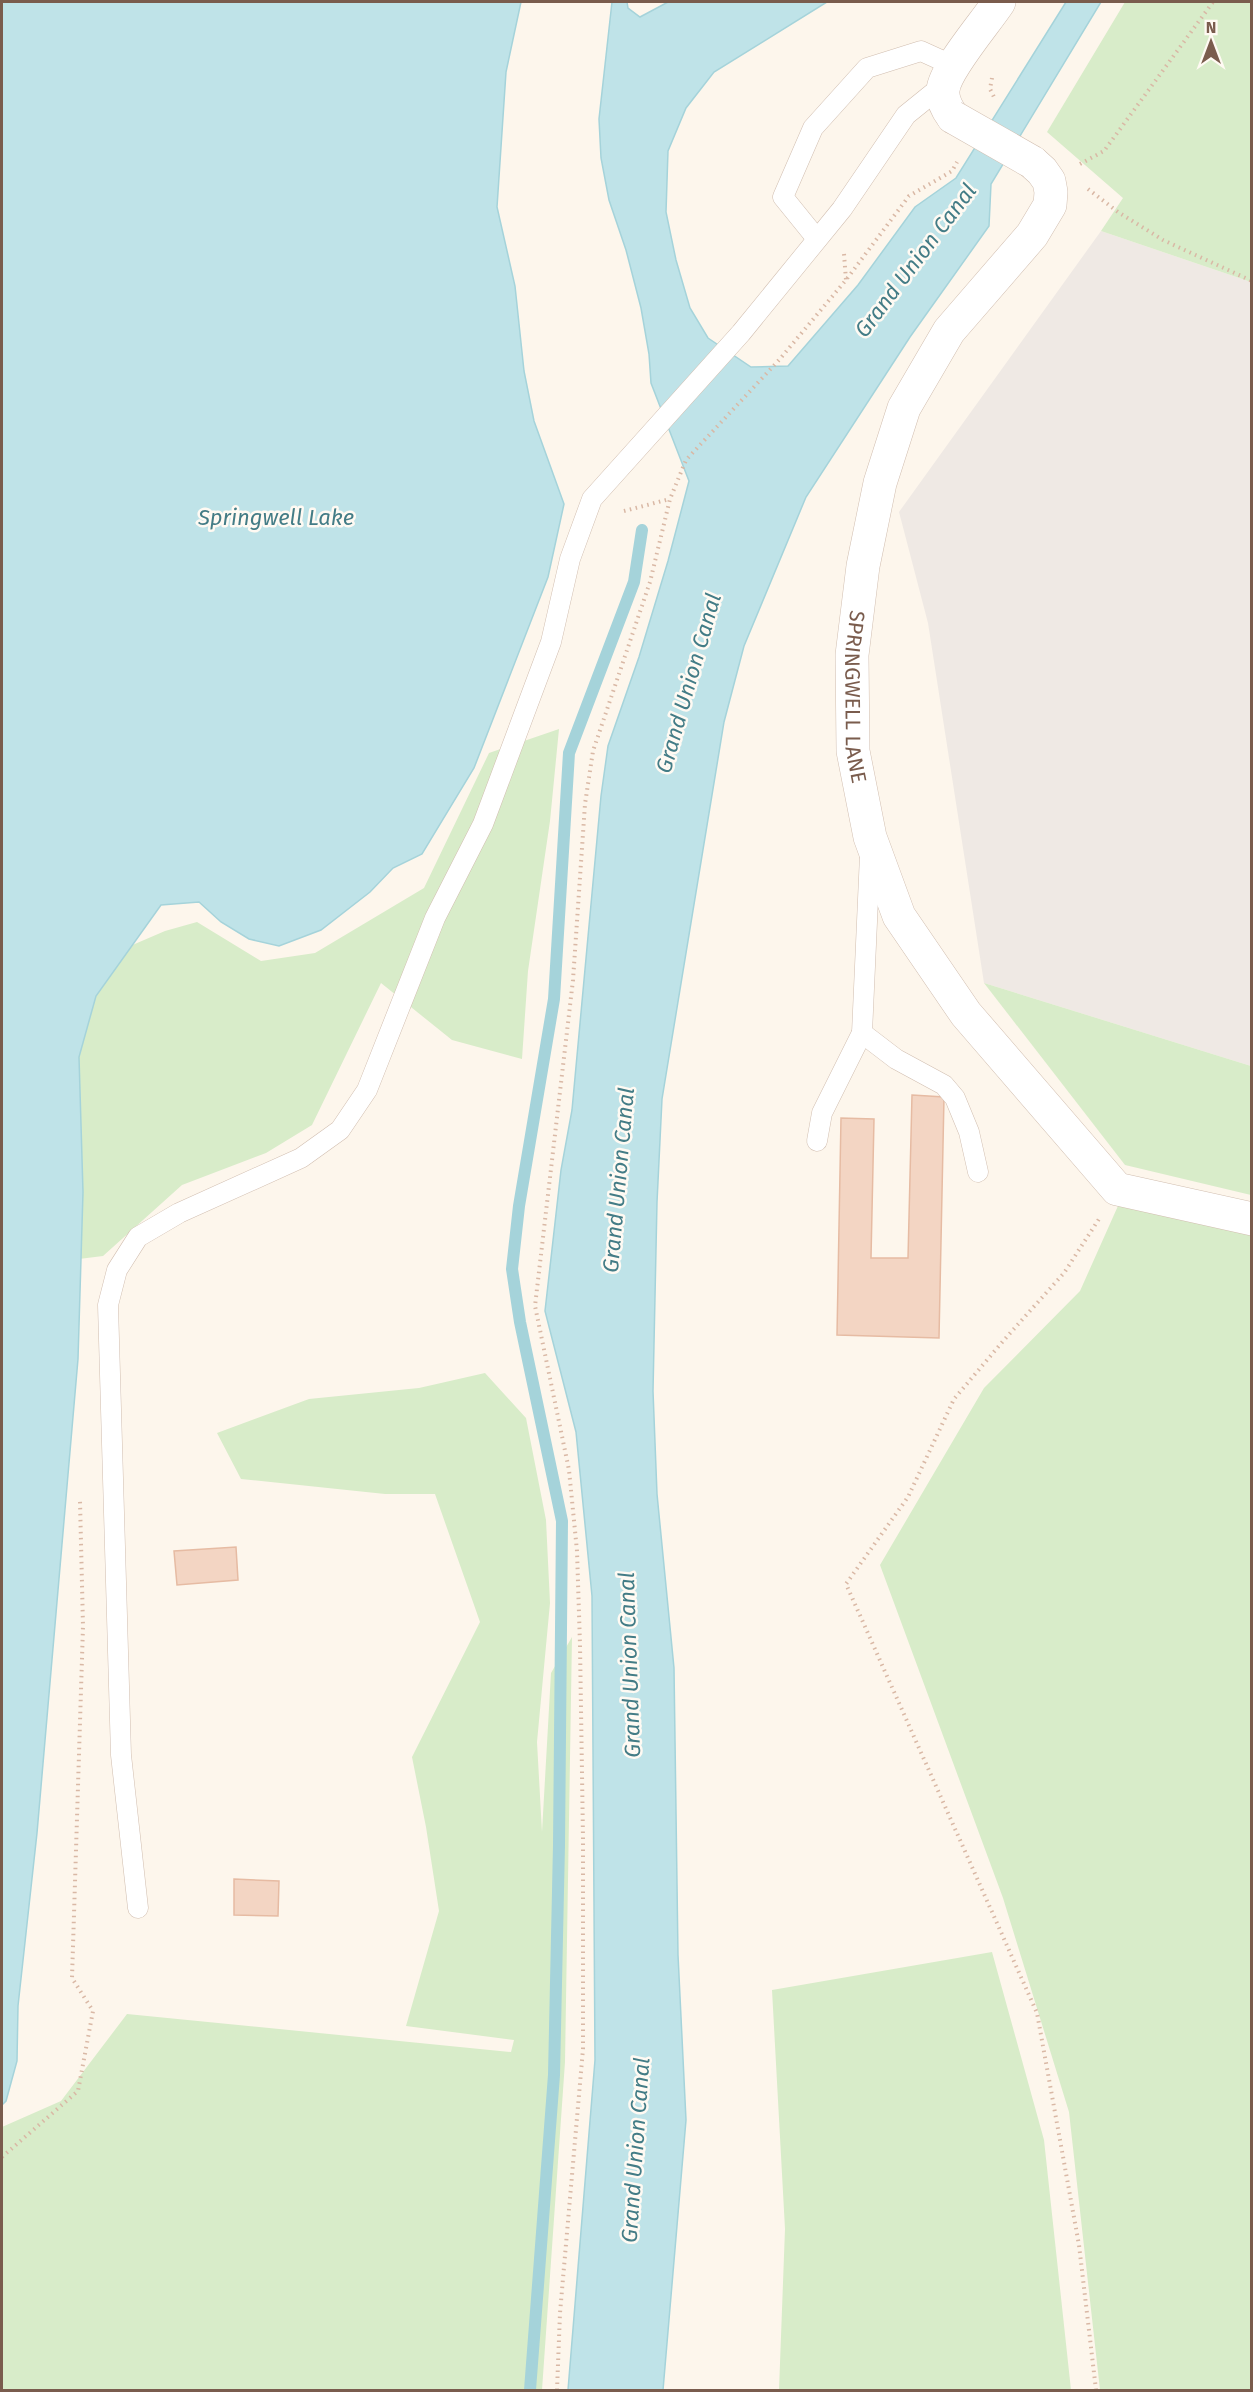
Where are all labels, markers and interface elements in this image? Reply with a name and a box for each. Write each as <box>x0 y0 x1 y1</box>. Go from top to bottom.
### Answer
north arrow <box>1181 12 1241 72</box>
text: N <box>1206 18 1216 37</box>
water label: Grand Union Canal <box>849 178 982 343</box>
water label: Springwell Lake <box>197 504 354 531</box>
water label: Grand Union Canal <box>650 590 727 776</box>
street label: SPRINGWELL LANE <box>839 609 872 786</box>
water label: Grand Union Canal <box>597 1086 640 1274</box>
water label: Grand Union Canal <box>613 1572 646 1758</box>
water label: Grand Union Canal <box>616 2056 655 2244</box>

